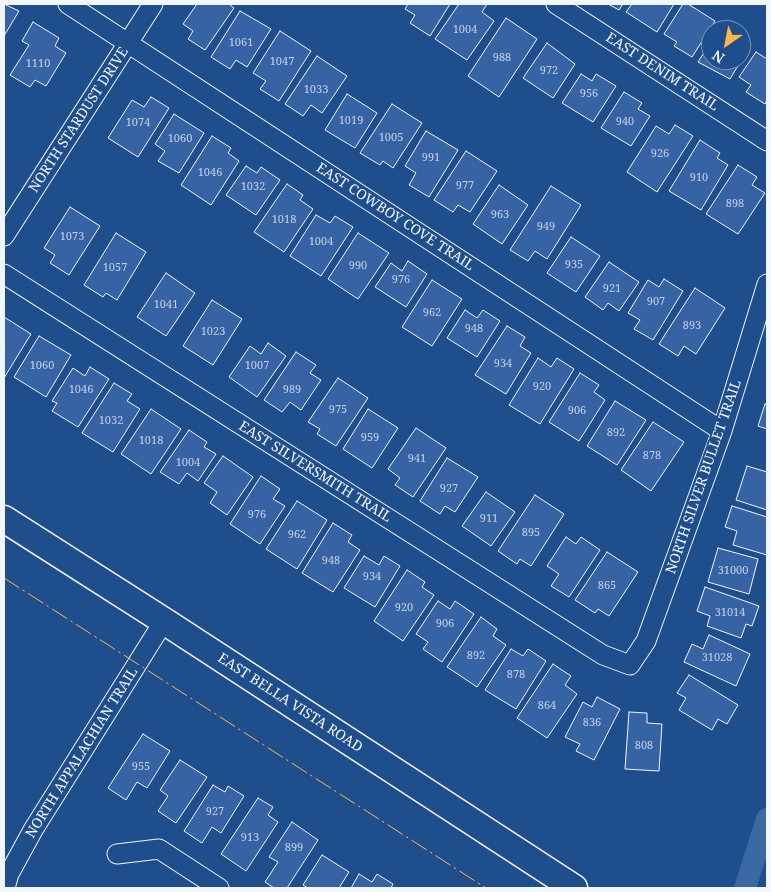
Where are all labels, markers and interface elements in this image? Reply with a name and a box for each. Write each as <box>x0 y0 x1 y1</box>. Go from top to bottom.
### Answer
north arrow <box>701 20 751 70</box>
house number: 1004 <box>453 23 477 37</box>
street label: EAST DENIM TRAIL <box>602 29 722 115</box>
house number: 1061 <box>229 36 253 50</box>
street label: NORTH STARDUST DRIVE <box>26 44 132 196</box>
house number: 988 <box>493 51 511 65</box>
house number: 1047 <box>270 55 294 69</box>
house number: 1110 <box>26 57 50 71</box>
house number: 972 <box>540 64 558 78</box>
house number: 1033 <box>304 83 328 97</box>
house number: 956 <box>580 87 598 101</box>
house number: 1019 <box>339 114 363 128</box>
house number: 940 <box>616 115 634 129</box>
house number: 1074 <box>126 116 150 130</box>
house number: 1005 <box>379 131 403 145</box>
house number: 1060 <box>168 132 192 146</box>
house number: 926 <box>651 147 669 161</box>
house number: 991 <box>422 151 440 165</box>
street label: EAST COWBOY COVE TRAIL <box>313 160 477 274</box>
house number: 1046 <box>198 166 222 180</box>
house number: 910 <box>690 171 708 185</box>
house number: 977 <box>456 179 474 193</box>
house number: 1032 <box>241 180 265 194</box>
house number: 898 <box>726 197 744 211</box>
house number: 963 <box>491 208 509 222</box>
house number: 1018 <box>272 213 296 227</box>
house number: 949 <box>537 220 555 234</box>
house number: 1073 <box>60 230 84 244</box>
house number: 1004 <box>309 235 333 249</box>
house number: 935 <box>565 258 583 272</box>
house number: 990 <box>349 259 367 273</box>
house number: 1057 <box>103 261 127 275</box>
house number: 976 <box>392 273 410 287</box>
house number: 921 <box>603 282 621 296</box>
house number: 907 <box>647 295 665 309</box>
house number: 1041 <box>154 298 178 312</box>
house number: 962 <box>423 306 441 320</box>
house number: 893 <box>683 319 701 333</box>
house number: 948 <box>465 322 483 336</box>
house number: 1023 <box>201 325 225 339</box>
house number: 934 <box>494 357 512 371</box>
house number: 1060 <box>30 359 54 373</box>
house number: 1007 <box>245 359 269 373</box>
street label: NORTH SILVER BULLET TRAIL <box>663 378 745 576</box>
house number: 920 <box>533 380 551 394</box>
house number: 1046 <box>69 383 93 397</box>
house number: 989 <box>283 383 301 397</box>
house number: 975 <box>329 403 347 417</box>
house number: 906 <box>568 404 586 418</box>
house number: 1032 <box>99 414 123 428</box>
street label: EAST SILVERSMITH TRAIL <box>236 418 394 526</box>
house number: 892 <box>607 426 625 440</box>
house number: 959 <box>361 431 379 445</box>
house number: 1018 <box>139 434 163 448</box>
house number: 878 <box>643 449 661 463</box>
house number: 941 <box>408 452 426 466</box>
house number: 1004 <box>176 456 200 470</box>
house number: 927 <box>440 482 458 496</box>
house number: 976 <box>248 508 266 522</box>
house number: 911 <box>480 512 498 526</box>
house number: 895 <box>522 526 540 540</box>
house number: 962 <box>288 528 306 542</box>
house number: 948 <box>322 554 340 568</box>
house number: 31000 <box>718 564 748 578</box>
house number: 934 <box>363 570 381 584</box>
house number: 865 <box>598 579 616 593</box>
house number: 920 <box>395 601 413 615</box>
house number: 31014 <box>715 606 745 620</box>
house number: 906 <box>436 617 454 631</box>
house number: 892 <box>467 649 485 663</box>
street label: EAST BELLA VISTA ROAD <box>214 650 366 756</box>
house number: 31028 <box>702 651 732 665</box>
street label: NORTH APPALACHIAN TRAIL <box>22 665 142 841</box>
house number: 878 <box>507 668 525 682</box>
house number: 864 <box>538 699 556 713</box>
house number: 836 <box>583 716 601 730</box>
house number: 808 <box>635 739 653 753</box>
house number: 955 <box>132 760 150 774</box>
house number: 927 <box>206 805 224 819</box>
house number: 913 <box>241 831 259 845</box>
house number: 899 <box>285 841 303 855</box>

